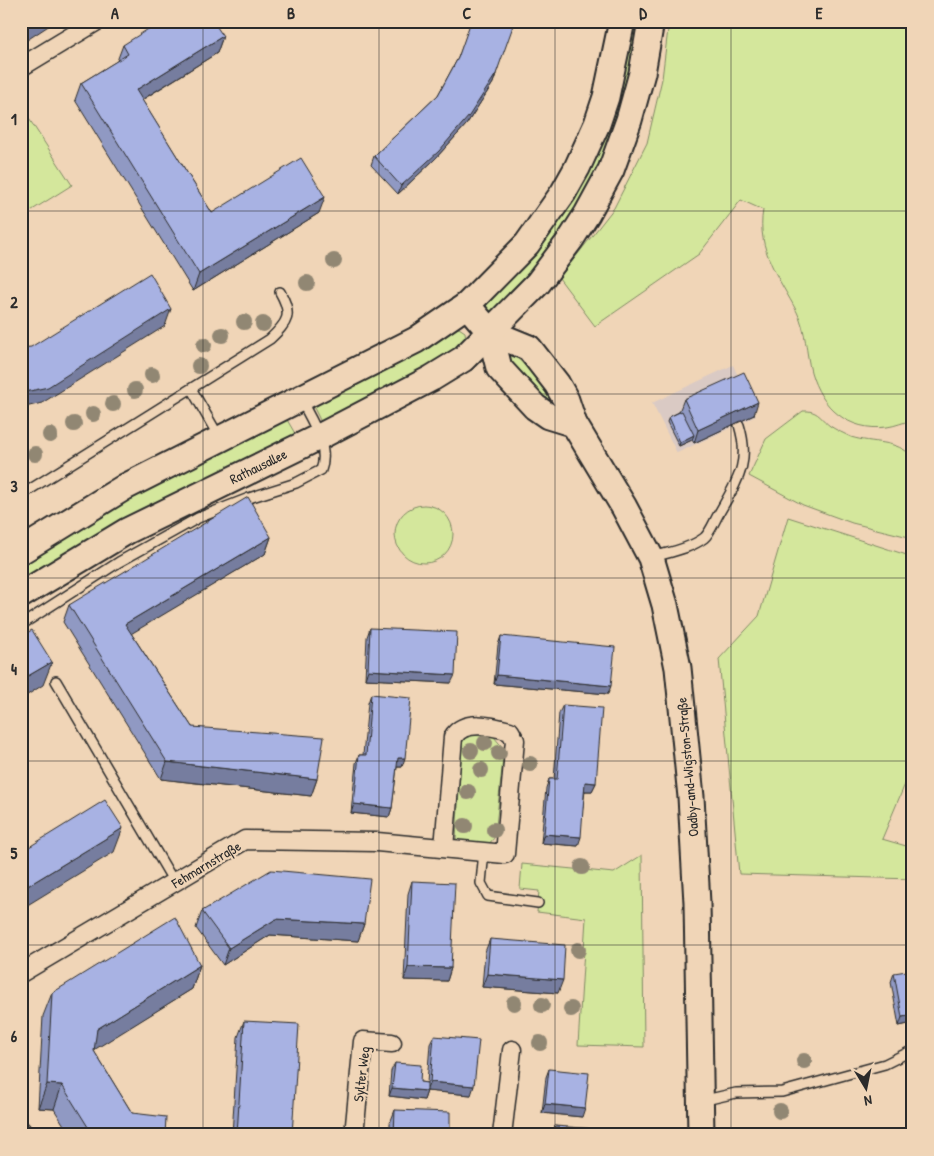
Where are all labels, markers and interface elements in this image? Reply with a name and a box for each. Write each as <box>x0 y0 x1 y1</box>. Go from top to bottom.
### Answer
text: A <box>111 2 119 24</box>
text: B <box>287 2 295 24</box>
text: C <box>463 2 472 24</box>
text: D <box>639 2 647 24</box>
text: E <box>815 2 823 24</box>
text: 1 <box>11 108 17 130</box>
text: 2 <box>10 291 18 313</box>
street label: Rathausallee <box>226 444 290 488</box>
text: 3 <box>10 475 18 497</box>
text: 4 <box>11 658 17 680</box>
street label: Oadby-and-Wigston-Straße <box>671 696 704 838</box>
street label: Fehmarnstraße <box>167 836 245 893</box>
text: 5 <box>11 842 18 864</box>
text: 6 <box>11 1025 18 1047</box>
street label: Sylter Weg <box>348 1045 375 1103</box>
north arrow <box>842 1064 892 1114</box>
text: N <box>862 1091 874 1111</box>

